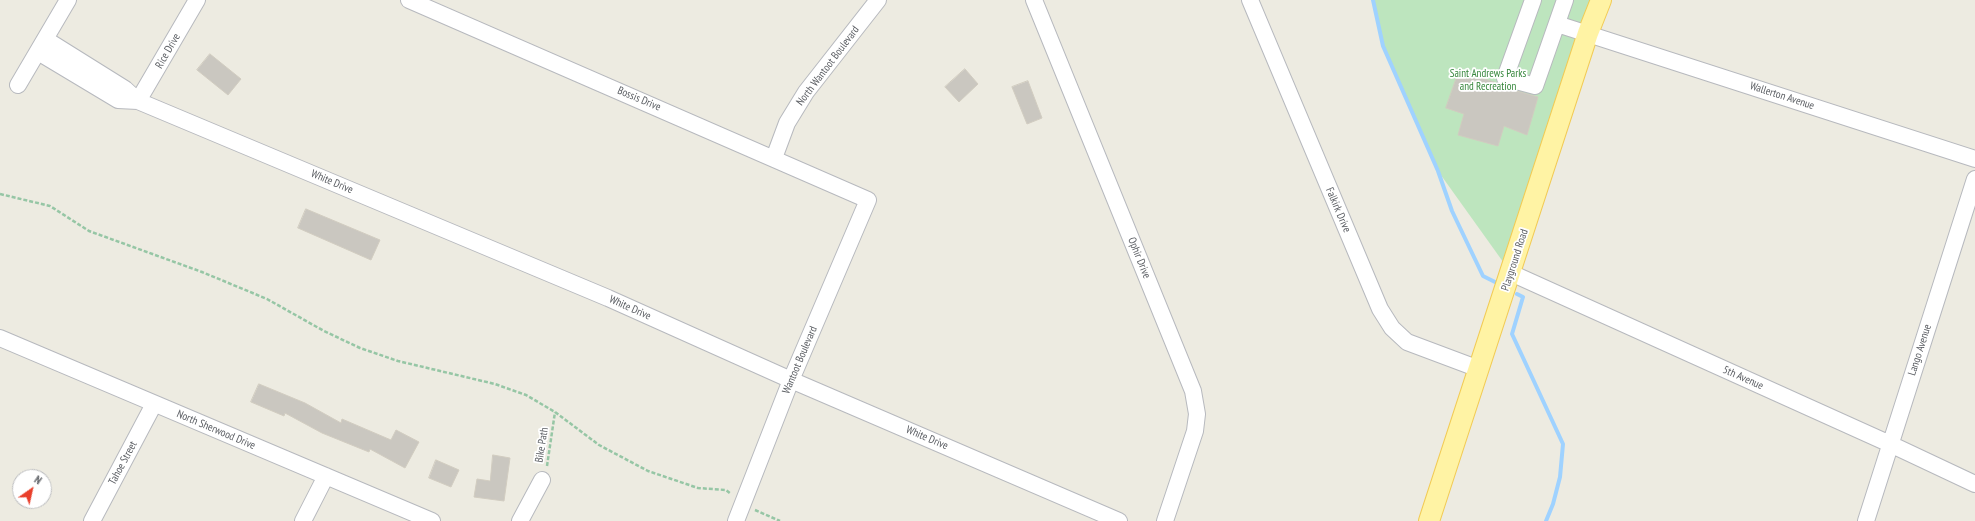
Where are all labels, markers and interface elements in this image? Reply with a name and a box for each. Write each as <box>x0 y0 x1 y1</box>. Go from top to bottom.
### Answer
street label: North Wantoot Boulevard <box>794 24 862 108</box>
street label: Rice Drive <box>153 31 183 71</box>
park label: Saint Andrews Parks and Recreation <box>1450 67 1526 93</box>
street label: Wallerton Avenue <box>1748 79 1816 113</box>
street label: Bossis Drive <box>615 84 663 114</box>
street label: White Drive <box>309 167 355 197</box>
street label: Falkirk Drive <box>1323 185 1353 235</box>
street label: Playground Road <box>1499 228 1531 292</box>
street label: Ophir Drive <box>1125 235 1153 281</box>
street label: White Drive <box>607 293 653 323</box>
street label: Lango Avenue <box>1905 323 1935 377</box>
street label: Wantoot Boulevard <box>780 324 820 396</box>
street label: 5th Avenue <box>1721 363 1765 393</box>
street label: North Sherwood Drive <box>175 407 257 453</box>
street label: White Drive <box>904 423 950 453</box>
street label: Bike Path <box>533 426 551 464</box>
street label: Tahoe Street <box>106 439 140 487</box>
north arrow <box>12 469 52 509</box>
text: N <box>32 472 45 487</box>

